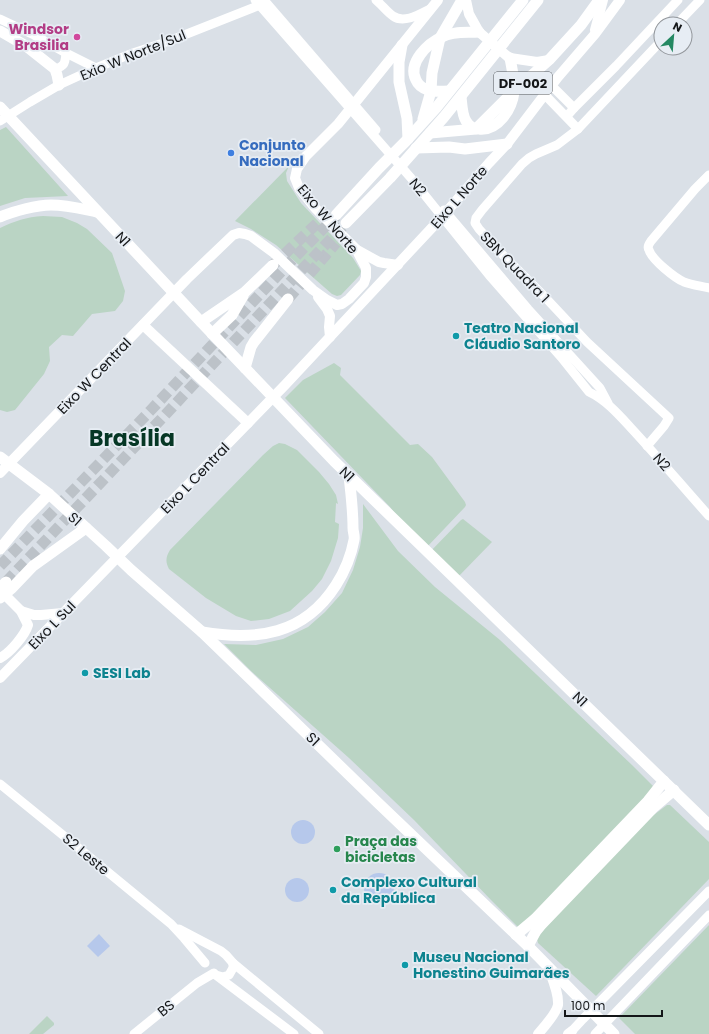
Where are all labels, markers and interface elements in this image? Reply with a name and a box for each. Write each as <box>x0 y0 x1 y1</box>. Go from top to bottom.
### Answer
north arrow <box>653 16 693 56</box>
text: N <box>670 18 685 36</box>
place label: Windsor Brasilia <box>8 19 69 55</box>
street label: Exio W Norte/Sul <box>77 25 189 85</box>
marker: Windsor Brasilia <box>72 32 82 42</box>
road number: DF-002 <box>494 72 552 94</box>
place label: Conjunto Nacional <box>239 135 306 171</box>
marker: Conjunto Nacional <box>226 148 236 158</box>
street label: Eixo L Norte <box>426 161 492 233</box>
street label: N2 <box>405 174 431 200</box>
street label: Eixo W Norte <box>293 180 363 258</box>
street label: N1 <box>111 227 135 251</box>
street label: SBN Quadra 1 <box>476 227 554 307</box>
place label: Teatro Nacional Cláudio Santoro <box>464 318 580 354</box>
marker: Teatro Nacional Cláudio Santoro <box>451 331 461 341</box>
street label: Eixo W Central <box>52 333 136 419</box>
district label: Brasília <box>89 423 175 454</box>
street label: Eixo L Central <box>156 438 234 518</box>
street label: N2 <box>649 449 675 475</box>
street label: N1 <box>335 462 359 486</box>
street label: S1 <box>64 507 86 531</box>
street label: Eixo L Sul <box>24 596 80 654</box>
place label: SESI Lab <box>93 663 151 683</box>
marker: SESI Lab <box>80 668 90 678</box>
street label: N1 <box>568 687 592 711</box>
street label: S1 <box>301 727 325 751</box>
street label: S2 Leste <box>58 828 114 880</box>
place label: Praça das bicicletas <box>345 831 417 867</box>
marker: Praça das bicicletas <box>332 844 342 854</box>
place label: Complexo Cultural da República <box>341 872 477 908</box>
marker: Complexo Cultural da República <box>328 885 338 895</box>
place label: Museu Nacional Honestino Guimarães <box>413 947 570 983</box>
marker: Museu Nacional Honestino Guimarães <box>400 960 410 970</box>
scale bar <box>565 992 662 1018</box>
street label: BS <box>153 995 179 1021</box>
text: 100 m <box>571 997 605 1014</box>

